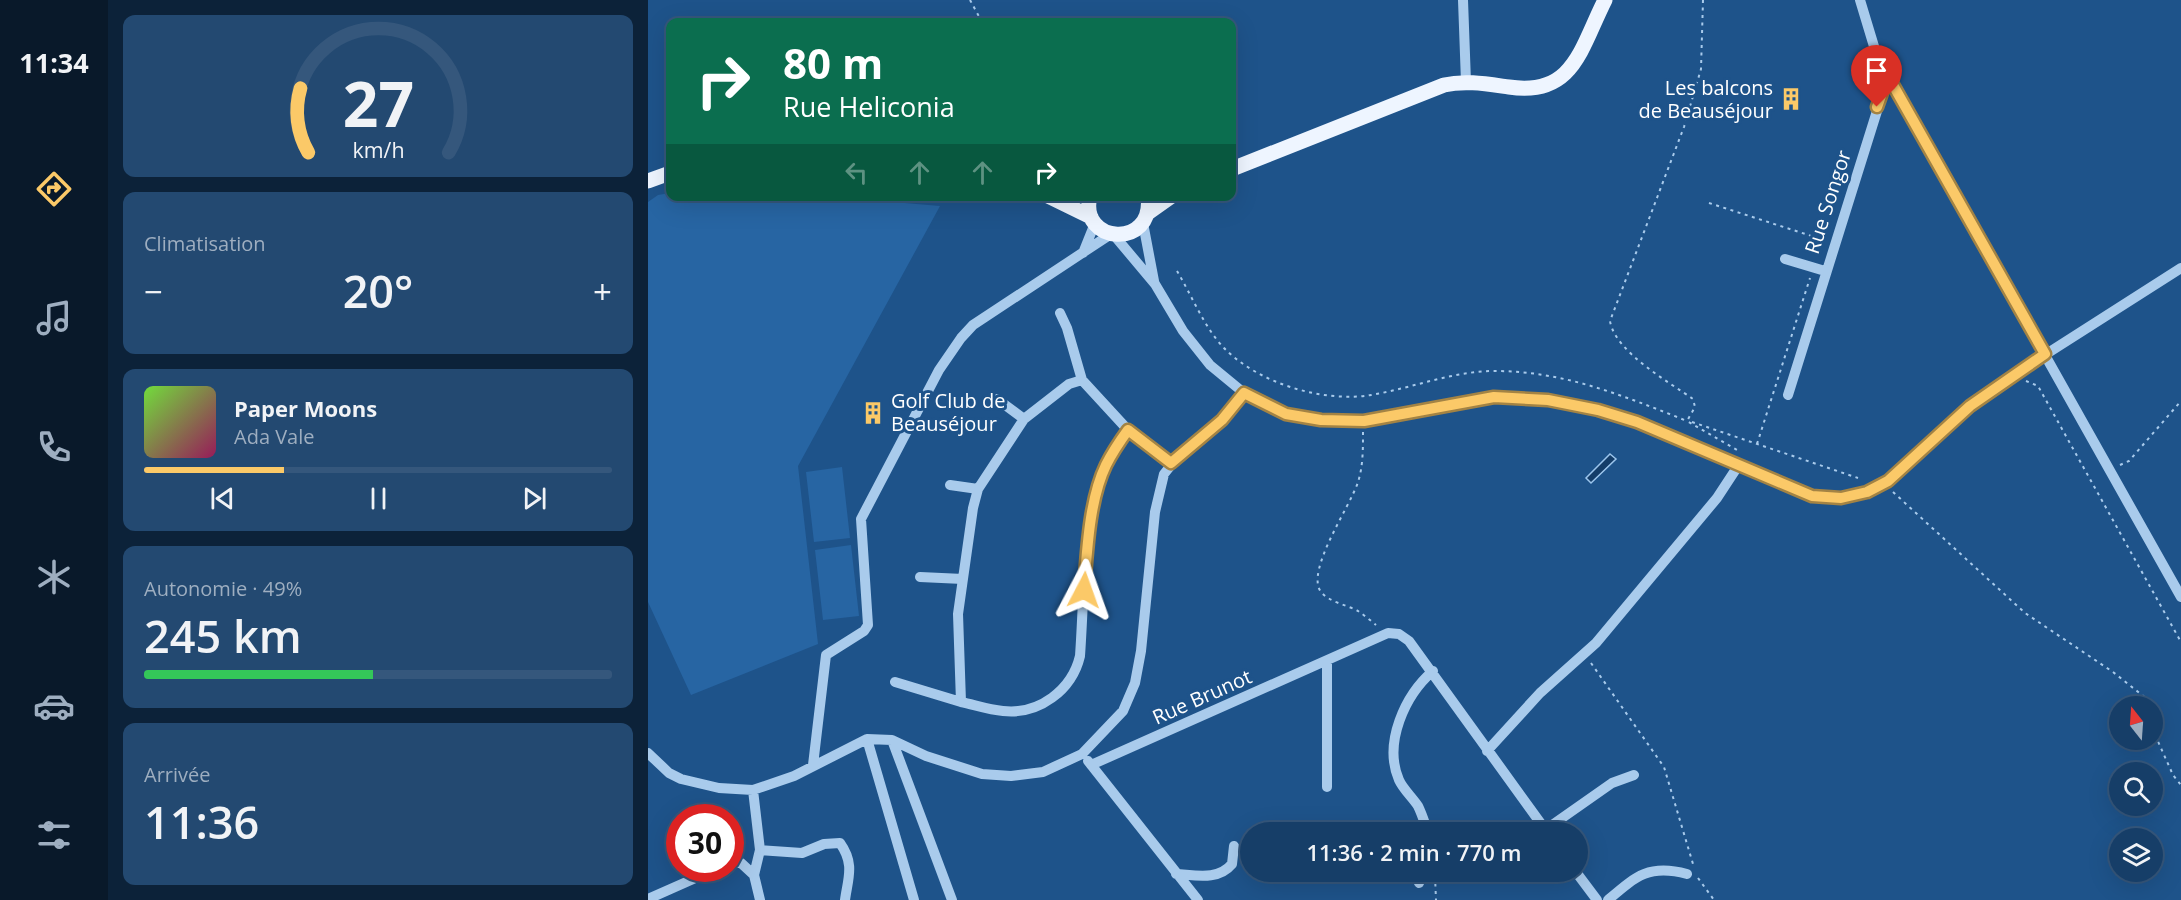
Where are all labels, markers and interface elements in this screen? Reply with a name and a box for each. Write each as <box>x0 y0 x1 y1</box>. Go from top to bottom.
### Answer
text: 80 m <box>783 34 883 91</box>
icon: right <box>684 42 762 120</box>
text: 11:34 <box>19 44 89 81</box>
pin <box>1851 45 1902 107</box>
icon: arrive <box>1860 54 1893 87</box>
text: 27 <box>342 60 414 145</box>
place label: Les balcons de Beauséjour <box>1639 74 1773 124</box>
building icon: Les balcons de Beauséjour <box>1778 86 1804 112</box>
text: Rue Heliconia <box>783 88 955 125</box>
text: km/h <box>352 135 404 164</box>
street label: Rue Songor <box>1798 147 1857 257</box>
icon: left <box>840 156 873 189</box>
icon: ahead <box>903 156 936 189</box>
icon: ahead <box>966 156 999 189</box>
icon: right <box>1029 156 1062 189</box>
icon: directions <box>33 168 75 210</box>
text: Climatisation <box>144 230 266 257</box>
text: 20° <box>343 260 413 321</box>
text: − <box>144 269 163 314</box>
text: + <box>593 269 612 314</box>
icon: music <box>33 297 75 339</box>
place label: Golf Club de Beauséjour <box>891 387 1005 437</box>
text: Paper Moons <box>234 393 377 423</box>
building icon: Golf Club de Beauséjour <box>860 400 886 426</box>
text: Ada Vale <box>234 423 315 450</box>
icon: phone <box>33 426 75 468</box>
icon: previous <box>206 482 239 515</box>
icon: pause <box>362 482 395 515</box>
icon: next <box>518 482 551 515</box>
icon: climate <box>33 556 75 598</box>
position arrow <box>1052 558 1116 622</box>
text: Autonomie · 49% <box>144 575 302 602</box>
text: 245 km <box>144 605 302 666</box>
street label: Rue Brunot <box>1148 663 1256 730</box>
icon: car <box>33 685 75 727</box>
north arrow <box>2109 696 2163 750</box>
map controls <box>2109 696 2163 882</box>
text: Arrivée <box>144 761 211 788</box>
button: search <box>2109 762 2163 816</box>
text: 11:36 <box>144 791 259 852</box>
speed limit sign: 30 <box>666 804 744 882</box>
icon: filters <box>33 814 75 856</box>
button: layers <box>2109 828 2163 882</box>
text: 11:36 · 2 min · 770 m <box>1306 837 1522 867</box>

